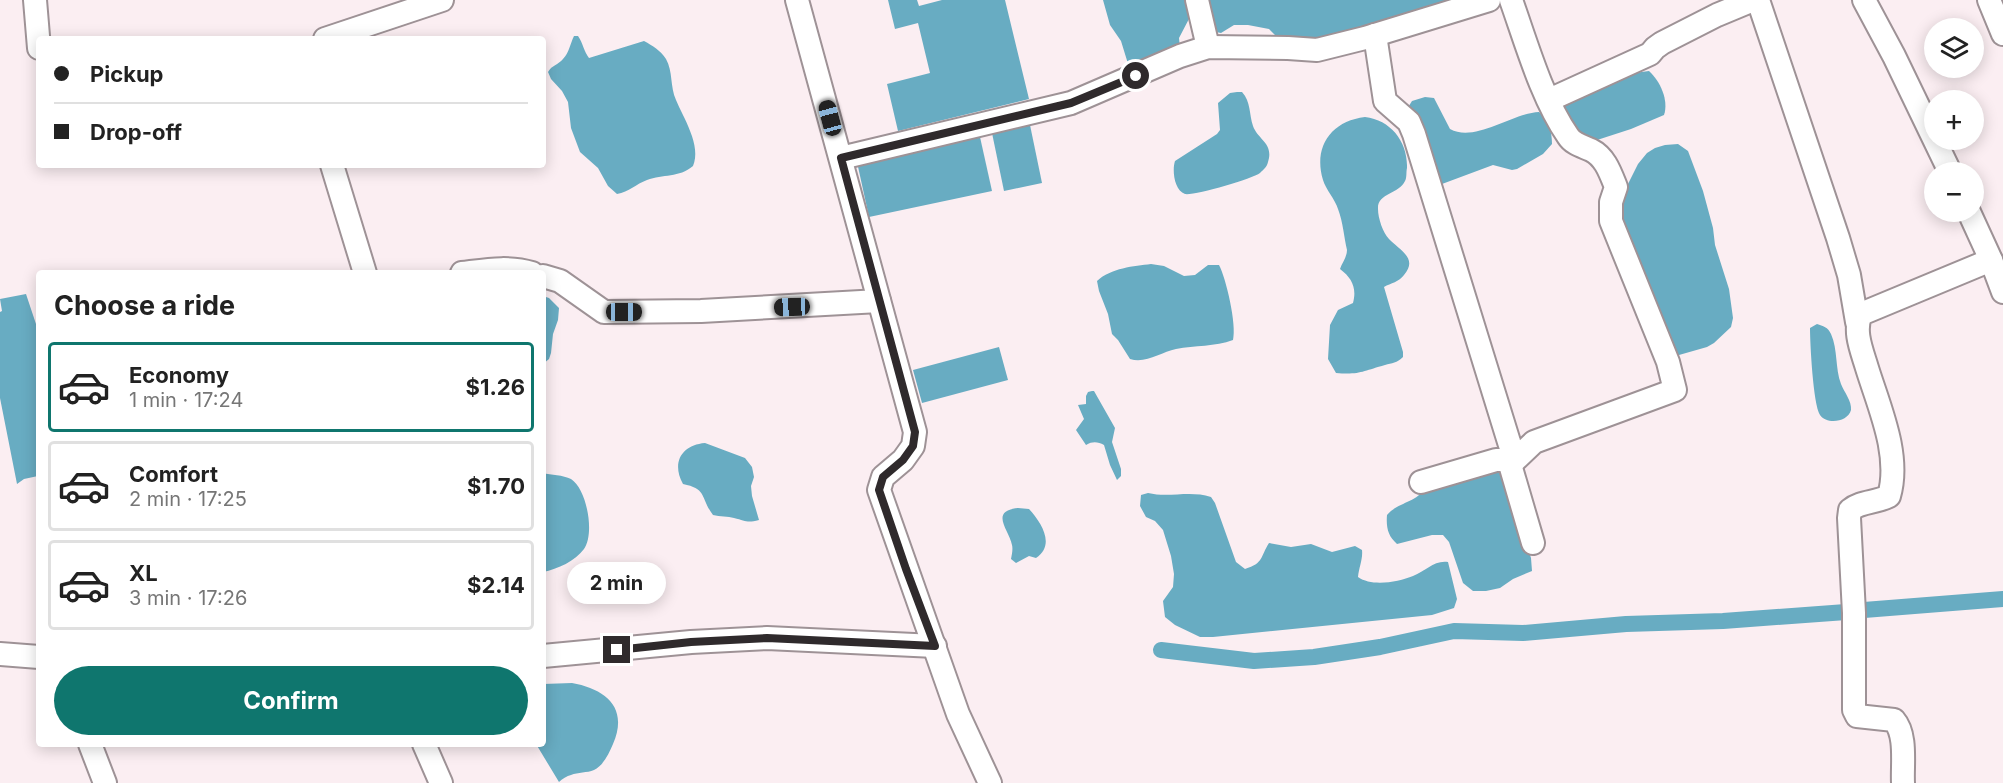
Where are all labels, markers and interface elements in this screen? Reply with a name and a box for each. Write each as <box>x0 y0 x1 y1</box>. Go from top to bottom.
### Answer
map controls <box>1924 18 1984 222</box>
button: layers <box>1924 18 1984 78</box>
text: Pickup <box>90 61 164 87</box>
route start <box>1122 62 1149 89</box>
button: + <box>1924 90 1984 150</box>
car <box>817 98 843 138</box>
text: Drop-off <box>90 119 182 145</box>
button: − <box>1924 162 1984 222</box>
text: Choose a ride <box>54 289 235 322</box>
car <box>774 297 810 317</box>
car <box>606 303 642 321</box>
icon: car <box>57 360 111 414</box>
text: Economy <box>129 362 229 388</box>
text: $1.26 <box>466 374 525 400</box>
text: 1 min · 17:24 <box>129 388 243 412</box>
icon: car <box>57 459 111 513</box>
text: Comfort <box>129 461 218 487</box>
text: $1.70 <box>467 473 525 499</box>
text: 2 min · 17:25 <box>129 487 247 511</box>
icon: car <box>57 558 111 612</box>
text: XL <box>129 560 158 586</box>
callout: 2 min <box>568 563 666 605</box>
text: 2 min <box>590 571 643 595</box>
text: $2.14 <box>467 572 525 598</box>
text: 3 min · 17:26 <box>129 586 247 610</box>
route end <box>603 636 630 663</box>
button: Confirm <box>54 666 528 735</box>

